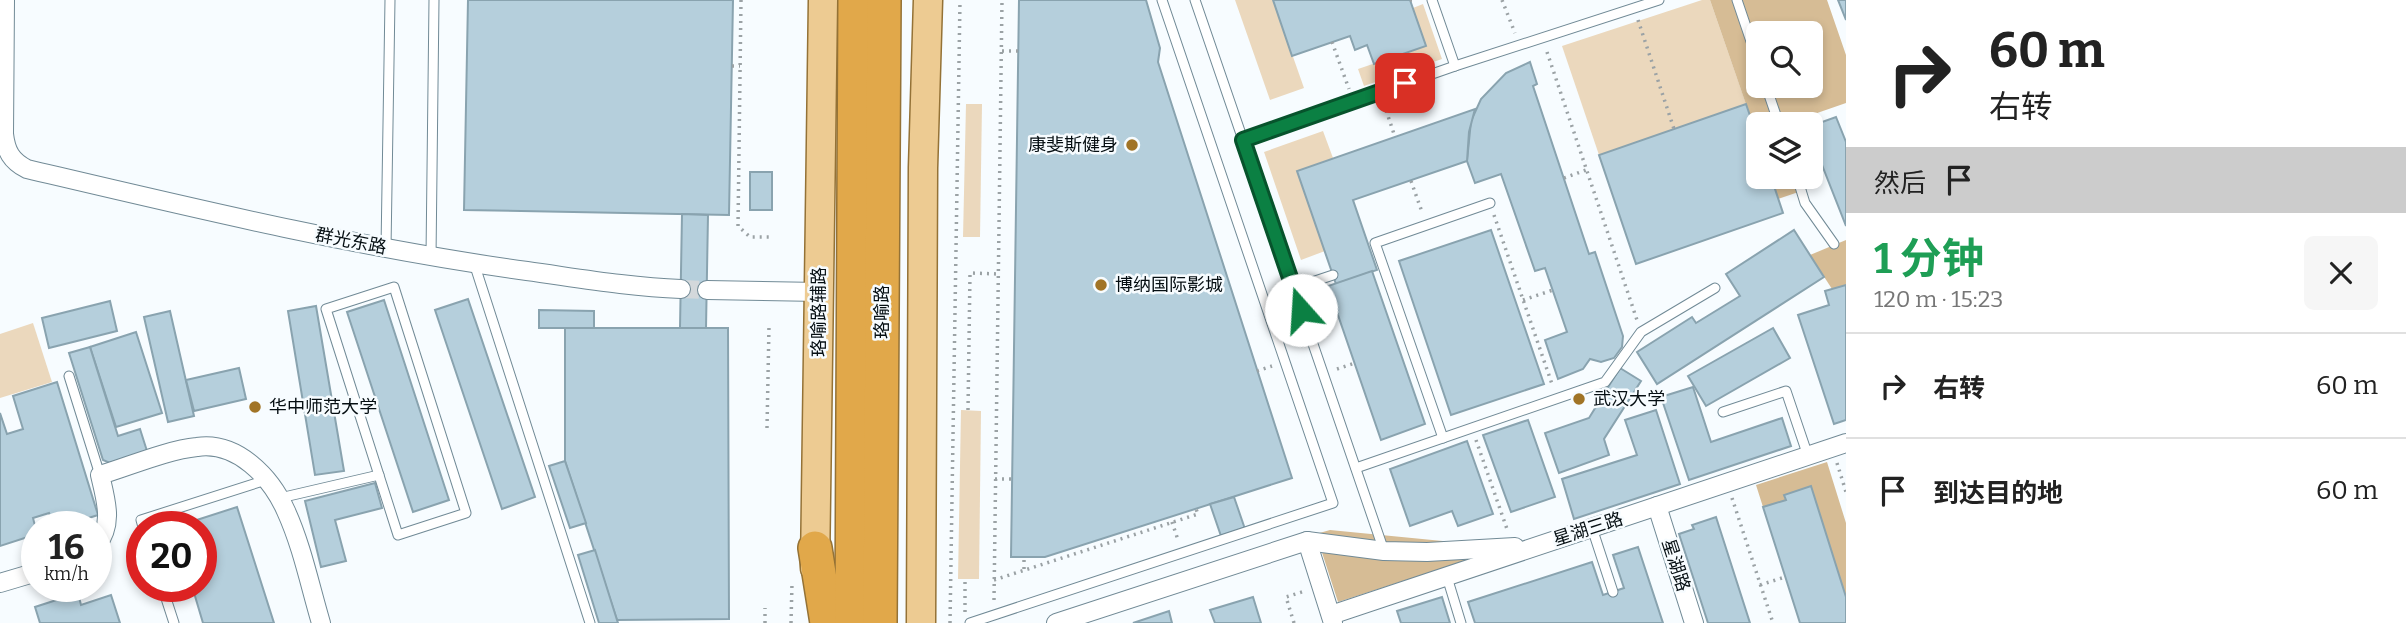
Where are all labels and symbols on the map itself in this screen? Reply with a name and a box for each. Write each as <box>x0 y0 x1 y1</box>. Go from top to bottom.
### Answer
pin <box>1375 53 1435 113</box>
place label: 康斐斯健身 <box>1028 134 1118 156</box>
marker: 康斐斯健身 <box>1124 137 1140 153</box>
street label: 群光东路 <box>314 223 388 259</box>
street label: 珞喻路辅路 <box>808 267 830 357</box>
position arrow <box>1264 273 1338 347</box>
place label: 博纳国际影城 <box>1115 274 1223 296</box>
marker: 博纳国际影城 <box>1093 277 1109 293</box>
street label: 珞喻路 <box>871 285 893 339</box>
place label: 武汉大学 <box>1593 388 1665 410</box>
marker: 武汉大学 <box>1571 391 1587 407</box>
place label: 华中师范大学 <box>269 396 377 418</box>
marker: 华中师范大学 <box>247 399 263 415</box>
street label: 星湖三路 <box>1550 507 1626 551</box>
speed limit sign: 20 <box>126 511 217 602</box>
street label: 星湖路 <box>1657 536 1695 594</box>

